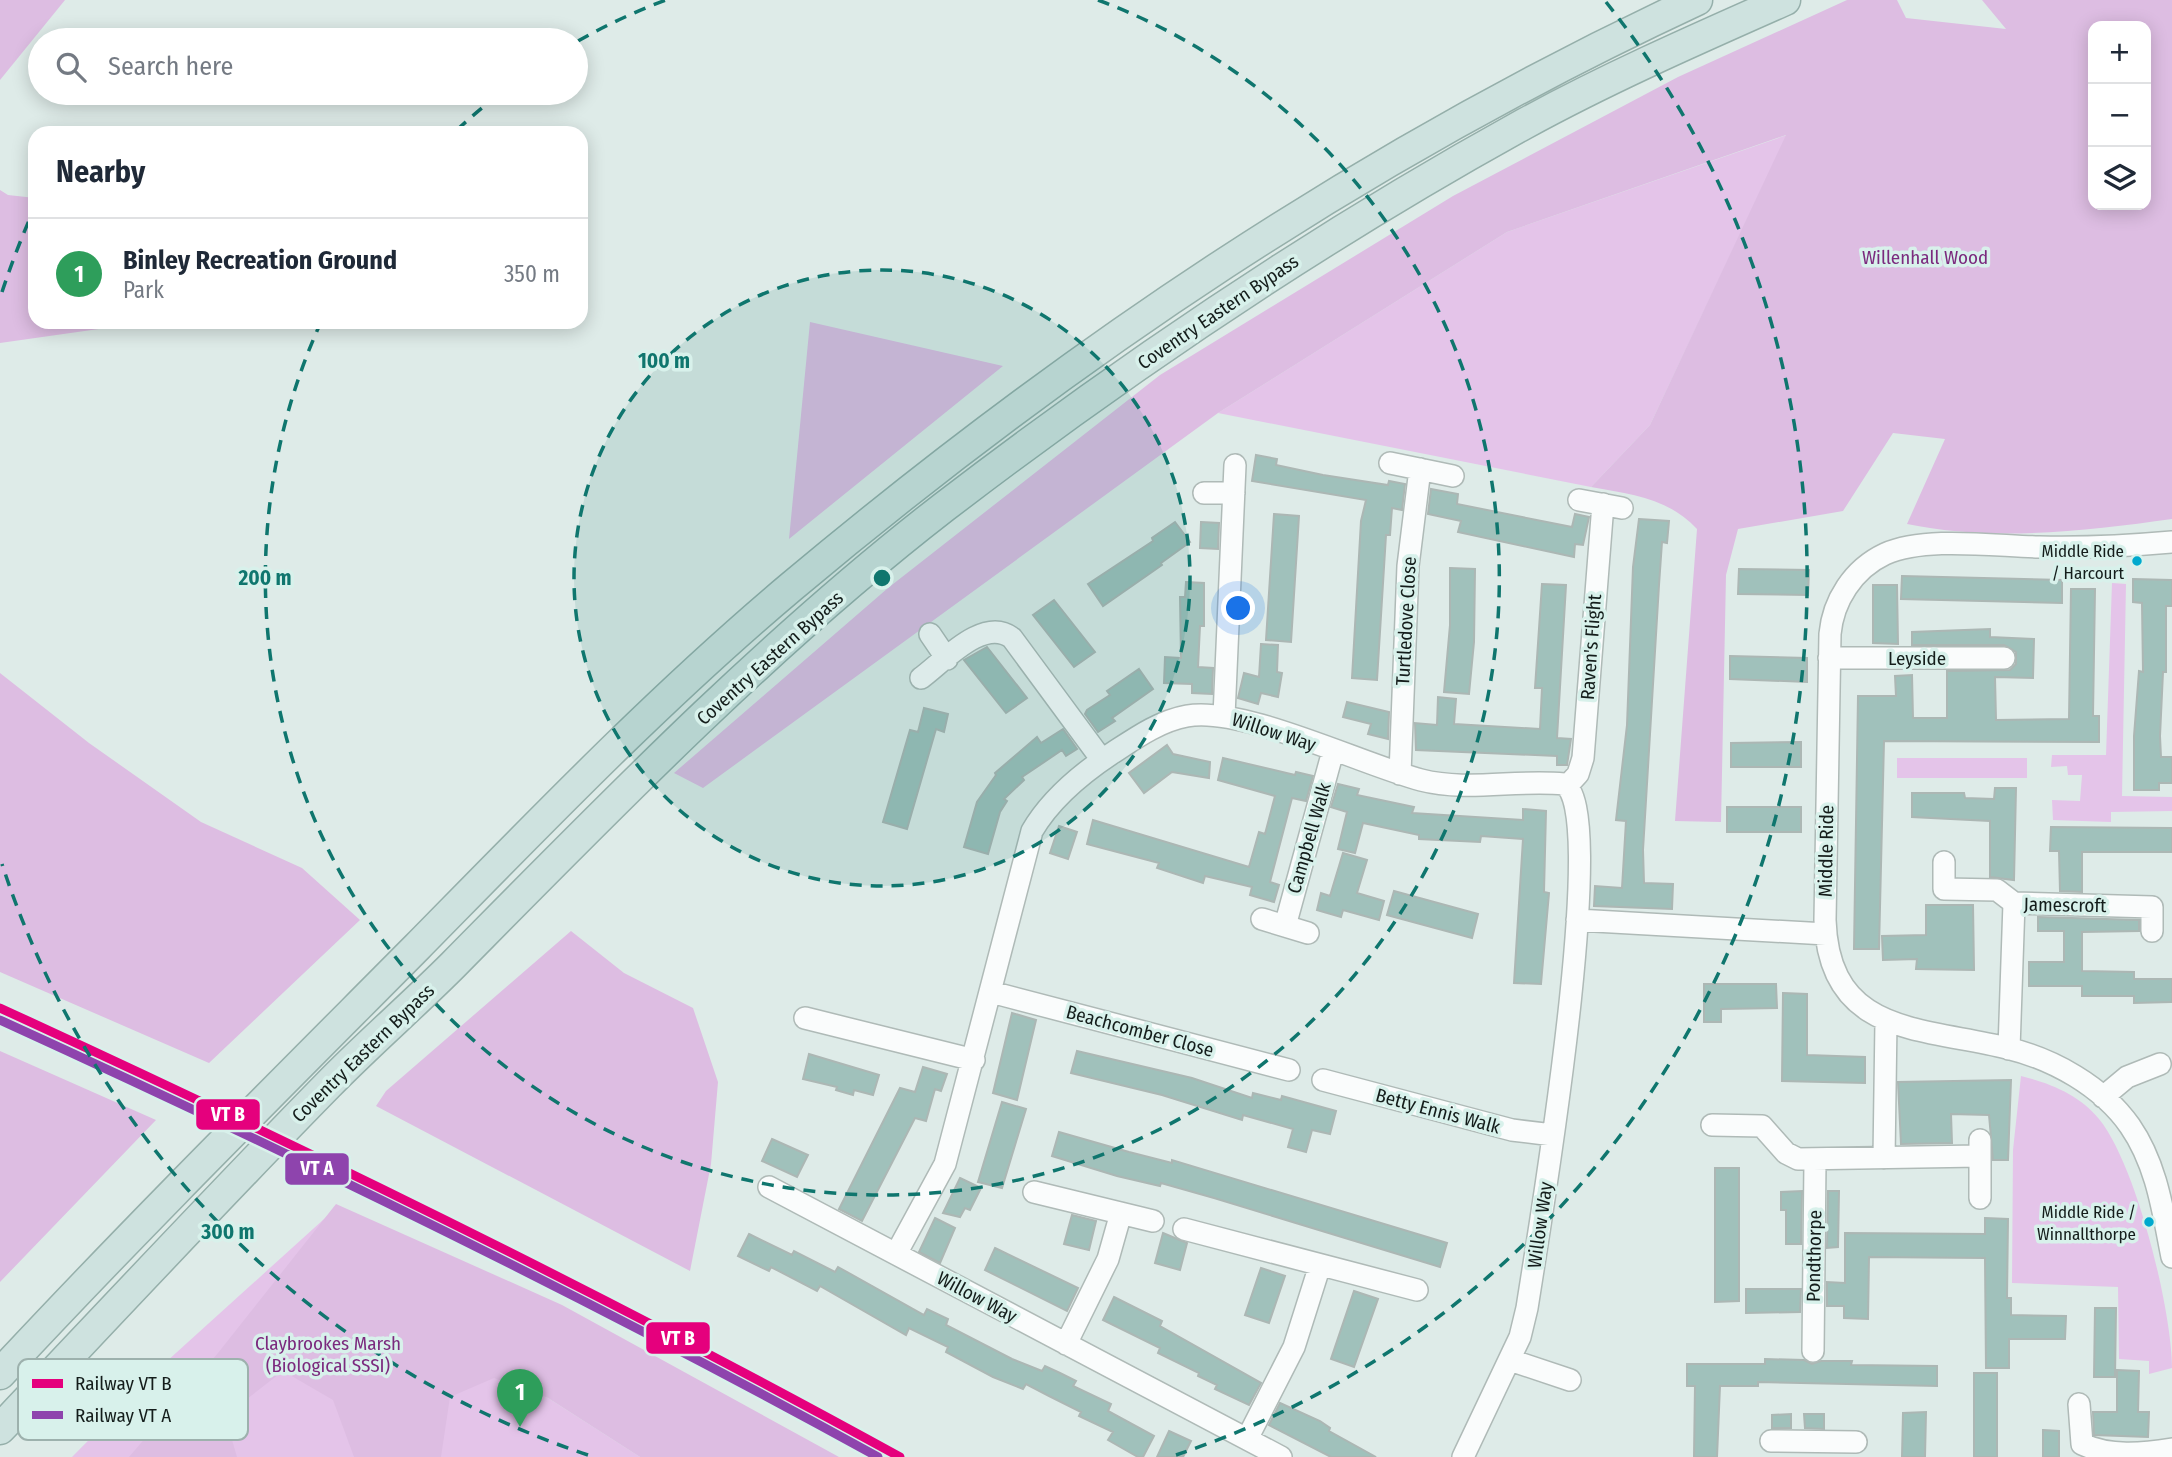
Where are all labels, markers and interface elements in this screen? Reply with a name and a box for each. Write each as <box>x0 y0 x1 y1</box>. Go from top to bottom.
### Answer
map controls <box>2088 21 2151 210</box>
button: + <box>2088 21 2151 84</box>
search box <box>28 28 588 105</box>
icon: search <box>52 48 90 86</box>
text: Search here <box>108 51 233 82</box>
button: − <box>2088 84 2151 147</box>
button: layers <box>2088 147 2151 210</box>
text: Nearby <box>56 154 145 190</box>
text: Binley Recreation Ground <box>123 245 397 276</box>
park label: Willenhall Wood <box>1862 246 1988 269</box>
street label: Coventry Eastern Bypass <box>1133 250 1303 374</box>
text: 1 <box>74 260 84 288</box>
text: 350 m <box>504 260 560 288</box>
text: Park <box>123 276 164 304</box>
text: 100 m <box>638 348 690 374</box>
place label: Middle Ride / Harcourt <box>2042 541 2124 584</box>
marker: Middle Ride / Harcourt <box>2130 554 2144 568</box>
street label: Turtledove Close <box>1391 556 1421 686</box>
text: 200 m <box>237 565 292 591</box>
centre of rings <box>870 566 894 590</box>
street label: Coventry Eastern Bypass <box>692 586 848 730</box>
your location <box>1221 591 1255 625</box>
street label: Raven's Flight <box>1576 593 1606 701</box>
street label: Leyside <box>1888 647 1946 670</box>
street label: Willow Way <box>1229 708 1319 757</box>
street label: Campbell Walk <box>1282 780 1336 896</box>
street label: Middle Ride <box>1814 805 1838 897</box>
street label: Jamescroft <box>2023 893 2107 917</box>
street label: Coventry Eastern Bypass <box>287 979 439 1127</box>
street label: Beachcomber Close <box>1064 1000 1216 1062</box>
street label: Betty Ennis Walk <box>1373 1083 1503 1139</box>
line badge: VT B <box>195 1098 261 1131</box>
text: VT B <box>210 1103 245 1126</box>
line badge: VT A <box>284 1152 350 1186</box>
text: VT A <box>299 1157 334 1180</box>
street label: Willow Way <box>1523 1180 1558 1270</box>
place label: Middle Ride / Winnallthorpe <box>2037 1202 2136 1245</box>
street label: Pondthorpe <box>1802 1210 1826 1302</box>
marker: Middle Ride / Winnallthorpe <box>2142 1215 2156 1229</box>
text: 300 m <box>200 1219 255 1245</box>
street label: Willow Way <box>933 1266 1021 1328</box>
line badge: VT B <box>645 1321 711 1355</box>
text: VT B <box>660 1327 695 1350</box>
park label: Claybrookes Marsh (Biological SSSI) <box>255 1332 401 1377</box>
legend <box>18 1359 248 1440</box>
pin: 1 <box>497 1369 543 1427</box>
text: Railway VT B <box>75 1372 172 1395</box>
text: Railway VT A <box>75 1404 171 1427</box>

